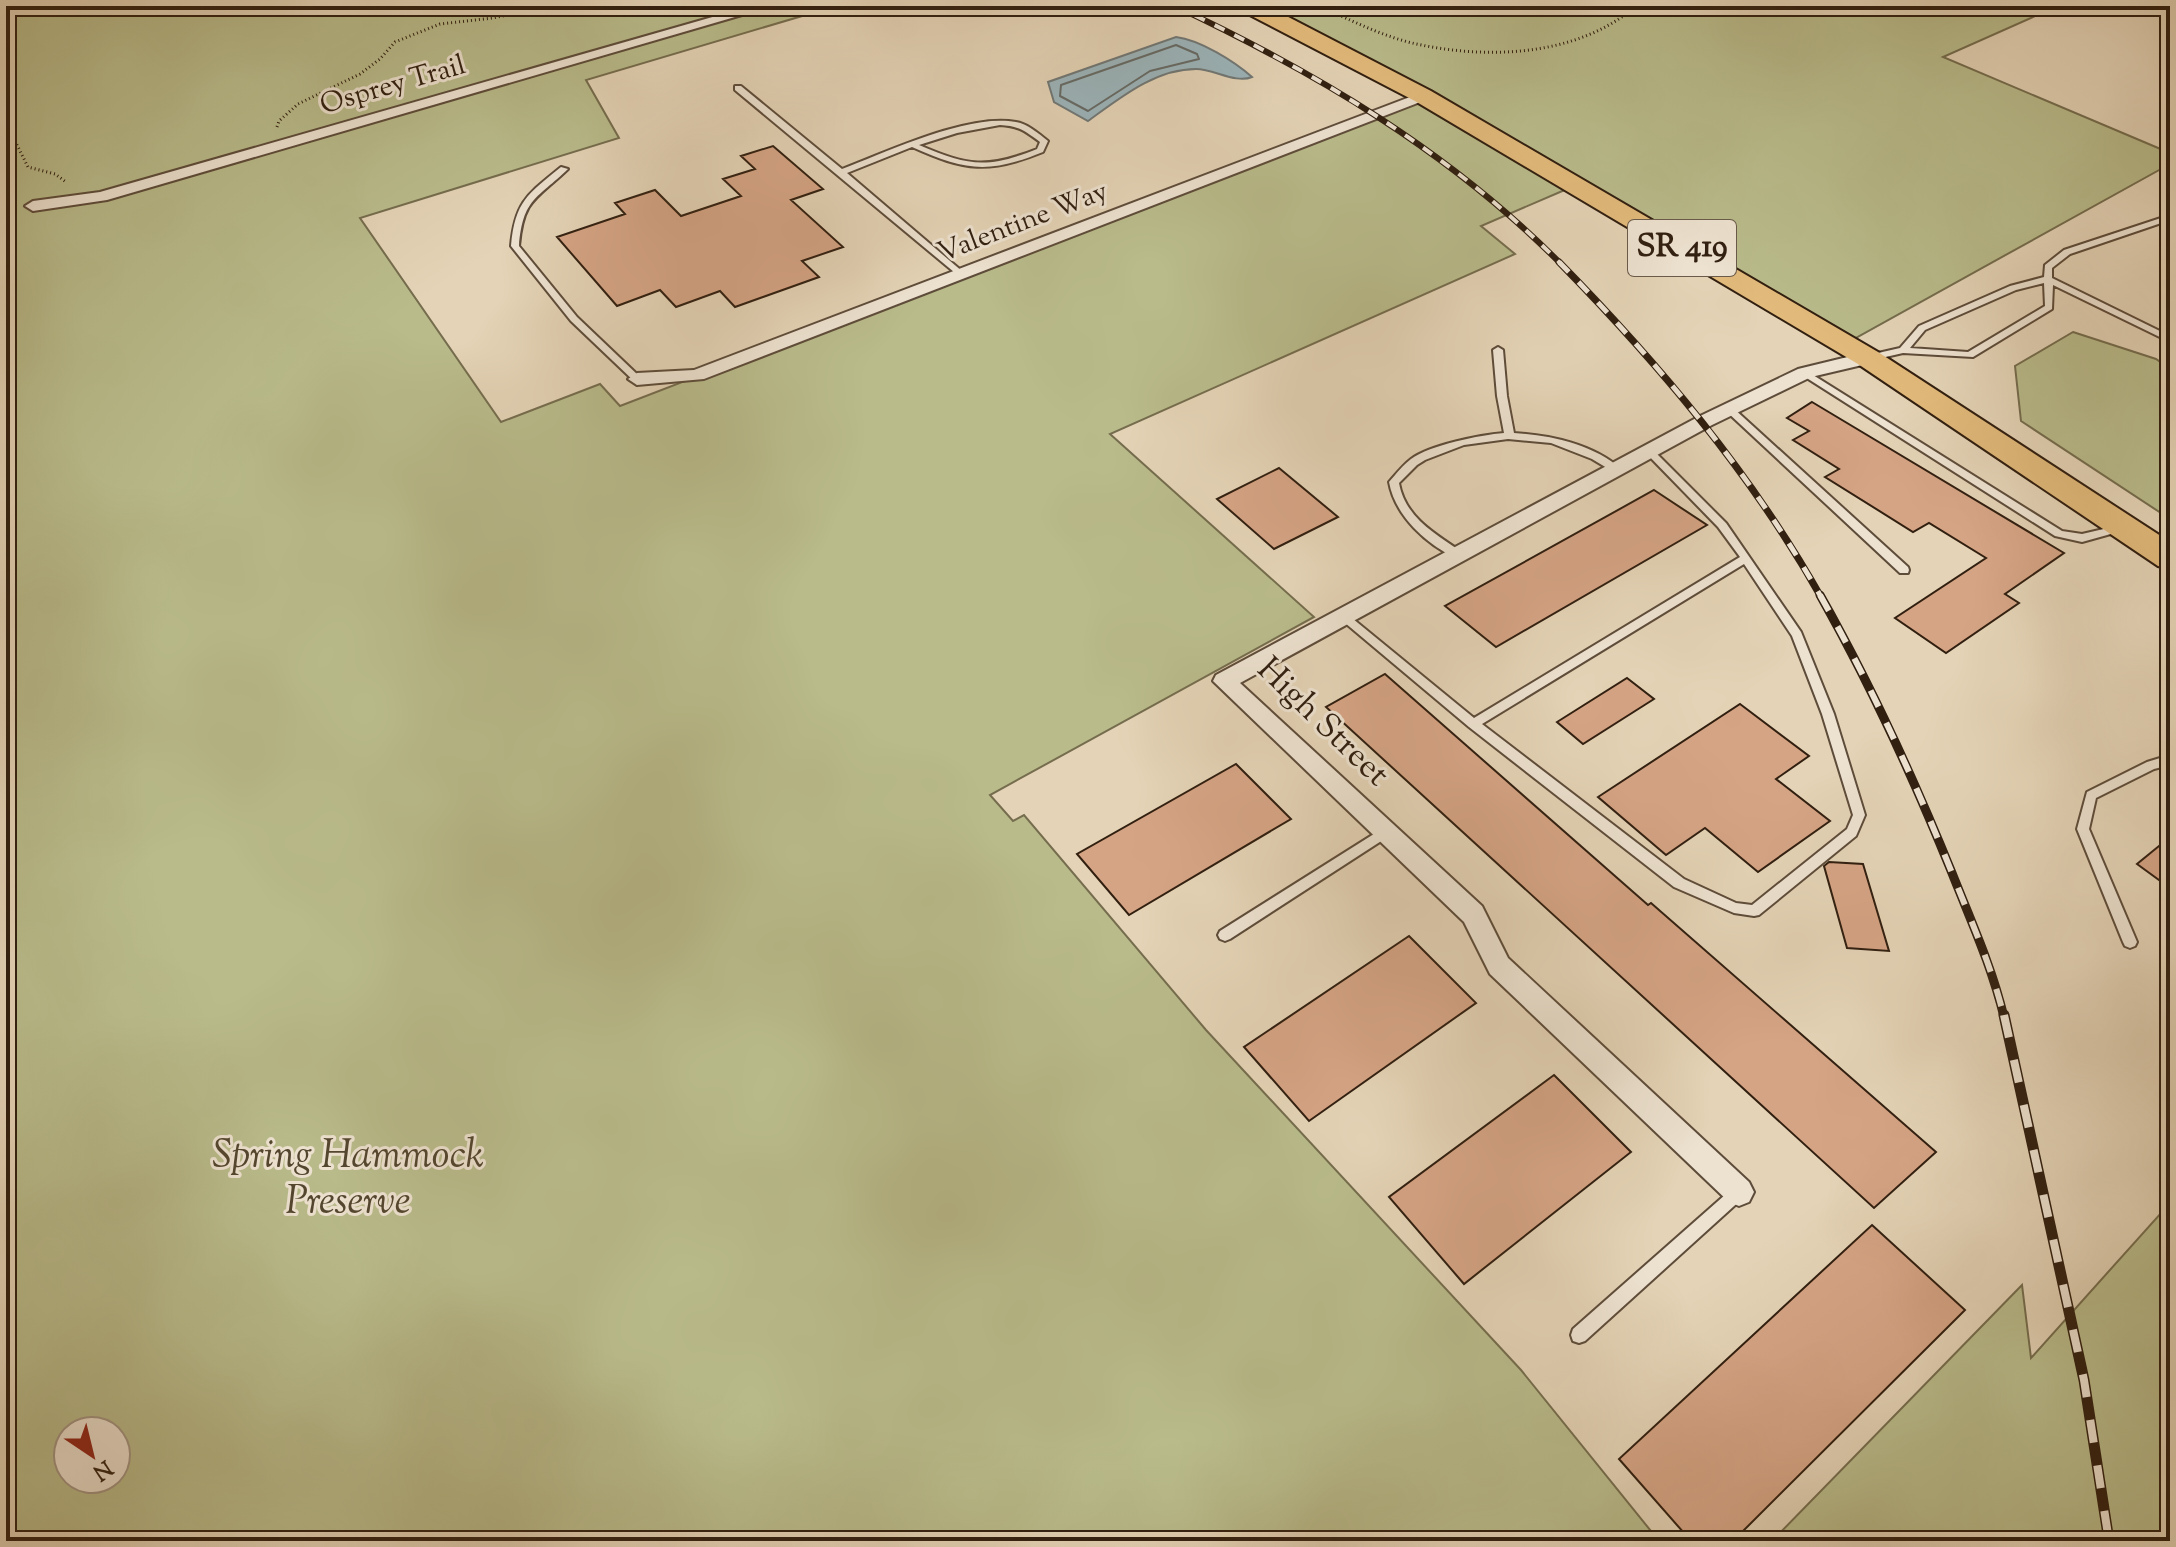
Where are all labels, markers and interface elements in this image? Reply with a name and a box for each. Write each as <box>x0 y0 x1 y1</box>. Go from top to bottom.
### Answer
street label: Osprey Trail <box>315 46 471 126</box>
street label: Valentine Way <box>932 172 1114 274</box>
road number: SR 419 <box>1628 220 1736 276</box>
street label: High Street <box>1245 647 1400 799</box>
park label: Spring Hammock Preserve <box>212 1129 484 1232</box>
north arrow <box>52 1415 132 1495</box>
text: N <box>85 1451 118 1487</box>

